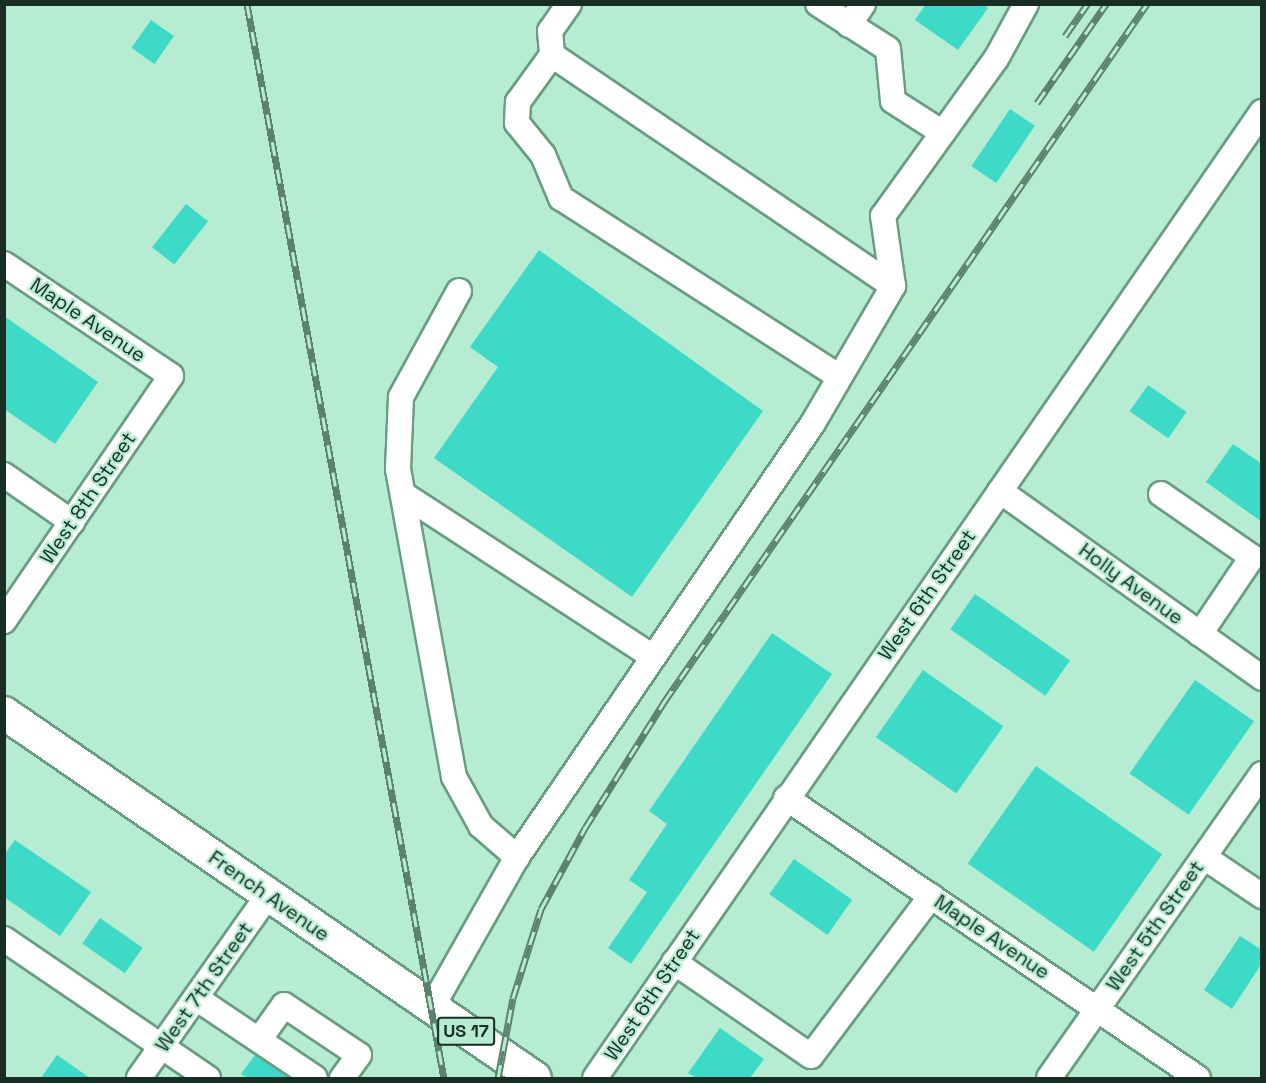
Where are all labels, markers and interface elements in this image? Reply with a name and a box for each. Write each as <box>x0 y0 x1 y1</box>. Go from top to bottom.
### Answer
street label: Maple Avenue <box>26 273 150 367</box>
street label: West 8th Street <box>35 427 141 569</box>
street label: West 6th Street <box>873 525 981 665</box>
street label: Holly Avenue <box>1074 538 1188 630</box>
street label: French Avenue <box>204 845 334 947</box>
street label: West 5th Street <box>1101 856 1209 996</box>
street label: Maple Avenue <box>930 890 1054 984</box>
street label: West 7th Street <box>150 918 258 1056</box>
street label: West 6th Street <box>599 925 705 1065</box>
road number: US 17 <box>436 1016 496 1046</box>

